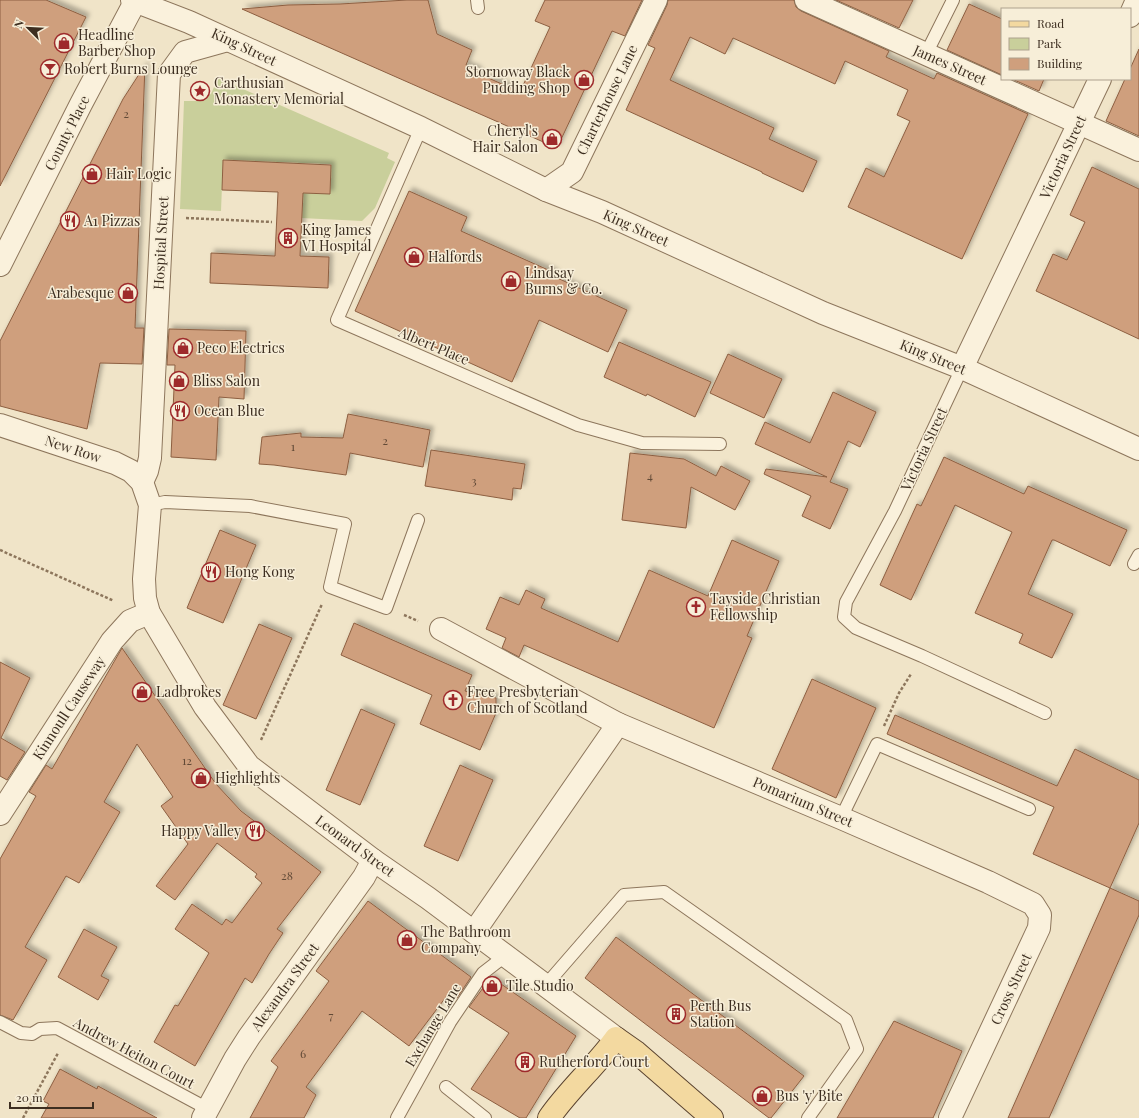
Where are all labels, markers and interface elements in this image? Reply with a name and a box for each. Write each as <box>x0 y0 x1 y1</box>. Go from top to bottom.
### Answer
north arrow <box>8 8 48 48</box>
legend <box>1001 8 1131 80</box>
text: Road <box>1037 15 1064 31</box>
text: N <box>10 17 27 30</box>
street label: King Street <box>208 23 281 70</box>
place label: Headline Barber Shop <box>78 25 156 60</box>
shop icon: Headline Barber Shop <box>53 32 75 54</box>
text: Park <box>1037 35 1062 51</box>
street label: James Street <box>910 40 991 90</box>
street label: Charterhouse Lane <box>572 41 642 158</box>
text: Building <box>1037 55 1083 71</box>
bar icon: Robert Burns Lounge <box>39 58 61 80</box>
place label: Robert Burns Lounge <box>64 59 198 78</box>
place label: Stornoway Black Pudding Shop <box>466 62 570 97</box>
shop icon: Stornoway Black Pudding Shop <box>573 69 595 91</box>
place label: Carthusian Monastery Memorial <box>214 73 344 108</box>
place icon: Carthusian Monastery Memorial <box>189 80 211 102</box>
street label: County Place <box>40 92 94 174</box>
house number: 2 <box>123 105 129 121</box>
street label: Victoria Street <box>1034 111 1091 203</box>
place label: Cheryl's Hair Salon <box>473 121 539 156</box>
shop icon: Cheryl's Hair Salon <box>541 128 563 150</box>
shop icon: Hair Logic <box>81 163 103 185</box>
place label: Hair Logic <box>106 164 171 183</box>
street label: Hospital Street <box>149 195 172 290</box>
street label: King Street <box>600 205 673 251</box>
restaurant icon: A1 Pizzas <box>59 210 81 232</box>
place label: A1 Pizzas <box>83 211 140 230</box>
place label: King James VI Hospital <box>301 220 372 255</box>
building icon: King James VI Hospital <box>277 227 299 249</box>
shop icon: Halfords <box>403 246 425 268</box>
place label: Halfords <box>428 247 482 266</box>
place label: Lindsay Burns & Co. <box>525 263 602 298</box>
shop icon: Lindsay Burns & Co. <box>500 270 522 292</box>
shop icon: Arabesque <box>117 282 139 304</box>
place label: Arabesque <box>47 283 114 302</box>
street label: Albert Place <box>395 322 472 369</box>
street label: King Street <box>897 335 970 379</box>
shop icon: Peco Electrics <box>172 337 194 359</box>
place label: Peco Electrics <box>197 338 285 357</box>
shop icon: Bliss Salon <box>168 370 190 392</box>
place label: Bliss Salon <box>193 371 261 390</box>
restaurant icon: Ocean Blue <box>169 400 191 422</box>
place label: Ocean Blue <box>194 401 265 420</box>
street label: Victoria Street <box>895 403 952 495</box>
street label: New Row <box>43 431 104 467</box>
house number: 2 <box>382 432 388 448</box>
house number: 1 <box>291 438 296 454</box>
house number: 4 <box>647 467 653 483</box>
house number: 3 <box>471 472 477 488</box>
restaurant icon: Hong Kong <box>200 561 222 583</box>
place label: Hong Kong <box>225 562 295 581</box>
place label: Tayside Christian Fellowship <box>710 589 821 624</box>
church icon: Tayside Christian Fellowship <box>685 596 707 618</box>
street label: Kinnoull Causeway <box>28 652 109 763</box>
shop icon: Ladbrokes <box>131 681 153 703</box>
place label: Ladbrokes <box>156 682 221 701</box>
place label: Free Presbyterian Church of Scotland <box>467 682 588 717</box>
church icon: Free Presbyterian Church of Scotland <box>442 689 464 711</box>
house number: 12 <box>182 752 192 768</box>
shop icon: Highlights <box>190 767 212 789</box>
place label: Highlights <box>215 768 280 787</box>
street label: Pomarium Street <box>750 772 857 832</box>
street label: Leonard Street <box>312 810 400 881</box>
restaurant icon: Happy Valley <box>244 820 266 842</box>
place label: Happy Valley <box>161 821 241 840</box>
house number: 28 <box>281 867 293 883</box>
place label: The Bathroom Company <box>421 922 512 957</box>
shop icon: The Bathroom Company <box>396 929 418 951</box>
street label: Alexandra Street <box>246 938 324 1035</box>
street label: Cross Street <box>986 949 1036 1028</box>
shop icon: Tile Studio <box>481 975 503 997</box>
place label: Tile Studio <box>506 976 574 995</box>
street label: Exchange Lane <box>400 979 465 1070</box>
place label: Perth Bus Station <box>690 996 751 1031</box>
building icon: Perth Bus Station <box>665 1003 687 1025</box>
house number: 7 <box>329 1007 334 1023</box>
street label: Andrew Heiton Court <box>69 1012 199 1093</box>
house number: 6 <box>300 1045 306 1061</box>
building icon: Rutherford Court <box>514 1051 536 1073</box>
place label: Rutherford Court <box>539 1052 650 1071</box>
scale bar <box>10 1084 93 1110</box>
shop icon: Bus 'y' Bite <box>751 1085 773 1107</box>
place label: Bus 'y' Bite <box>776 1086 843 1105</box>
text: 20 m <box>16 1089 43 1105</box>

